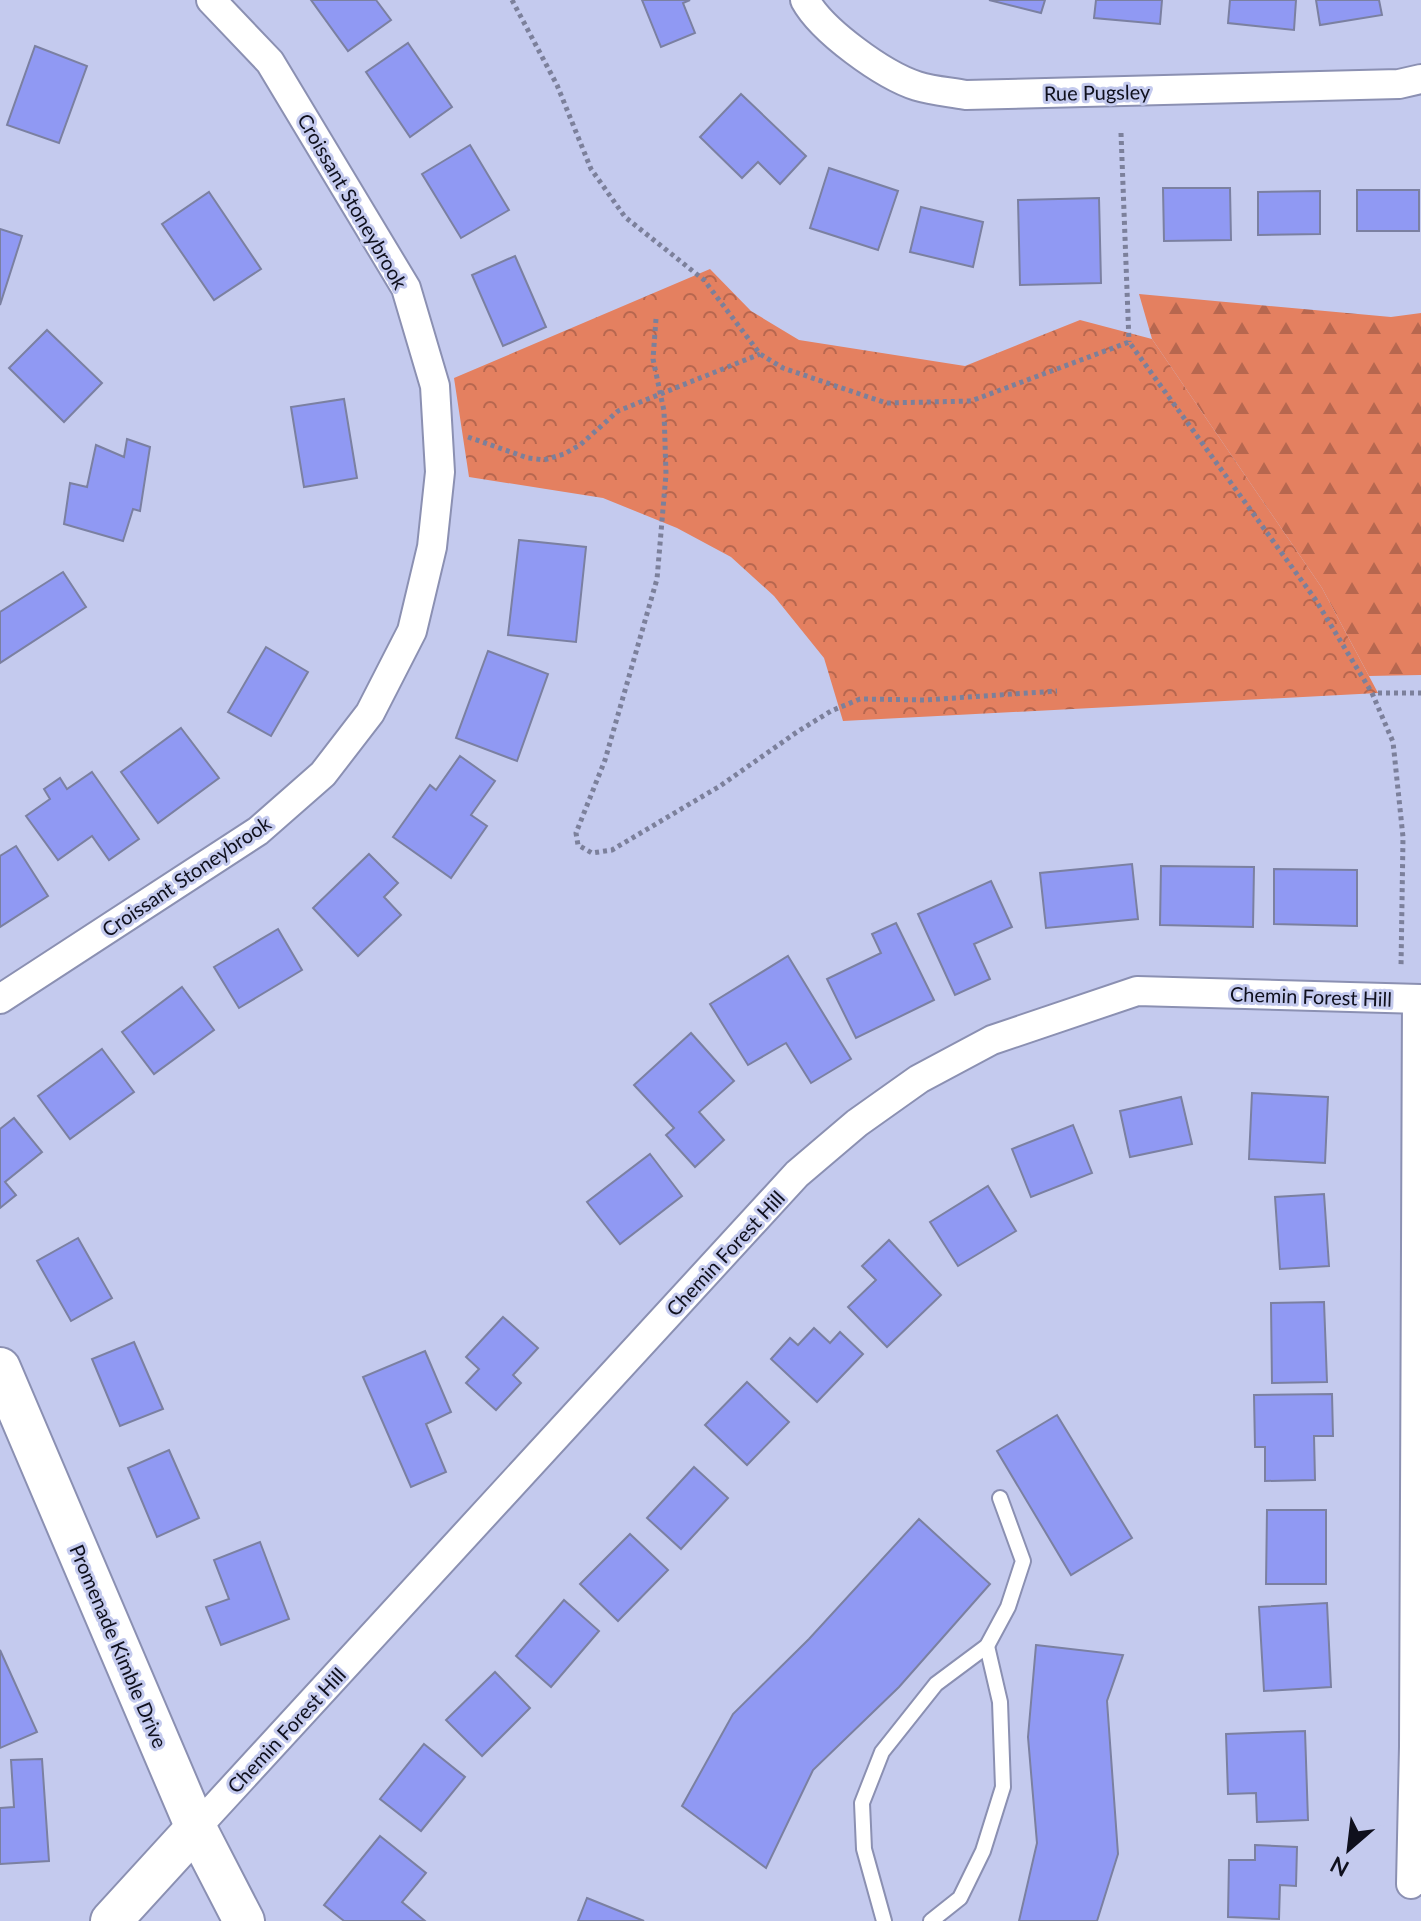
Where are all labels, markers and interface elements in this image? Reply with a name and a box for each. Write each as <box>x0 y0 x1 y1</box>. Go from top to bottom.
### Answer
street label: Rue Pugsley <box>1044 79 1151 105</box>
street label: Croissant Stoneybrook <box>293 109 413 294</box>
street label: Croissant Stoneybrook <box>97 810 276 941</box>
street label: Chemin Forest Hill <box>1230 981 1392 1011</box>
street label: Chemin Forest Hill <box>661 1186 789 1320</box>
street label: Promenade Kimble Drive <box>65 1541 173 1751</box>
street label: Chemin Forest Hill <box>222 1663 350 1797</box>
north arrow <box>1309 1809 1389 1889</box>
text: N <box>1326 1851 1353 1883</box>

